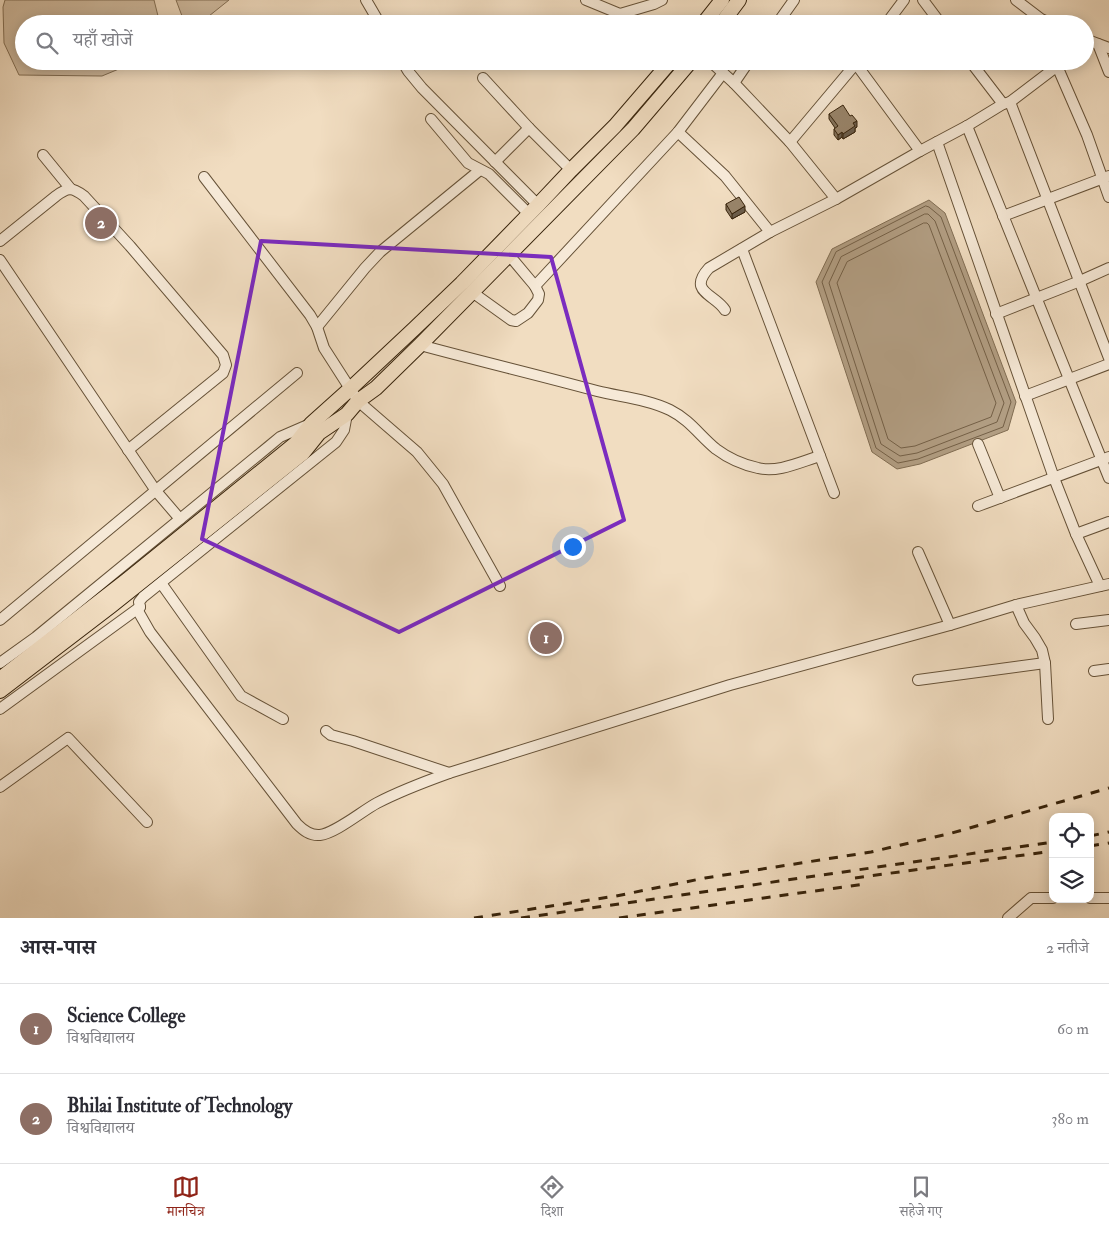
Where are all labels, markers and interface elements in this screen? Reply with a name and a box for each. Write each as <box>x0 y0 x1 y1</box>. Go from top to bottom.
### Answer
search box <box>15 15 1094 70</box>
text: यहाँ खोजें <box>73 28 133 52</box>
icon: search <box>33 29 61 57</box>
pin: 2 <box>85 204 117 242</box>
your location <box>560 534 586 560</box>
pin: 1 <box>530 619 562 657</box>
map controls <box>1049 813 1094 903</box>
button: locate <box>1049 813 1094 858</box>
button: layers <box>1049 858 1094 903</box>
text: आस-पास <box>20 934 96 961</box>
text: 2 नतीजे <box>1046 938 1089 958</box>
text: Science College <box>67 1004 185 1028</box>
text: 1 <box>33 1019 39 1039</box>
text: 60 m <box>1057 1019 1089 1039</box>
text: विश्वविद्यालय <box>67 1028 134 1048</box>
text: Bhilai Institute of Technology <box>67 1094 292 1118</box>
text: 2 <box>32 1109 40 1129</box>
text: 380 m <box>1051 1109 1089 1129</box>
text: विश्वविद्यालय <box>67 1118 134 1138</box>
tab: मानचित्र <box>167 1173 205 1225</box>
tab: दिशा <box>538 1173 566 1225</box>
tab: सहेजे गए <box>900 1173 942 1225</box>

